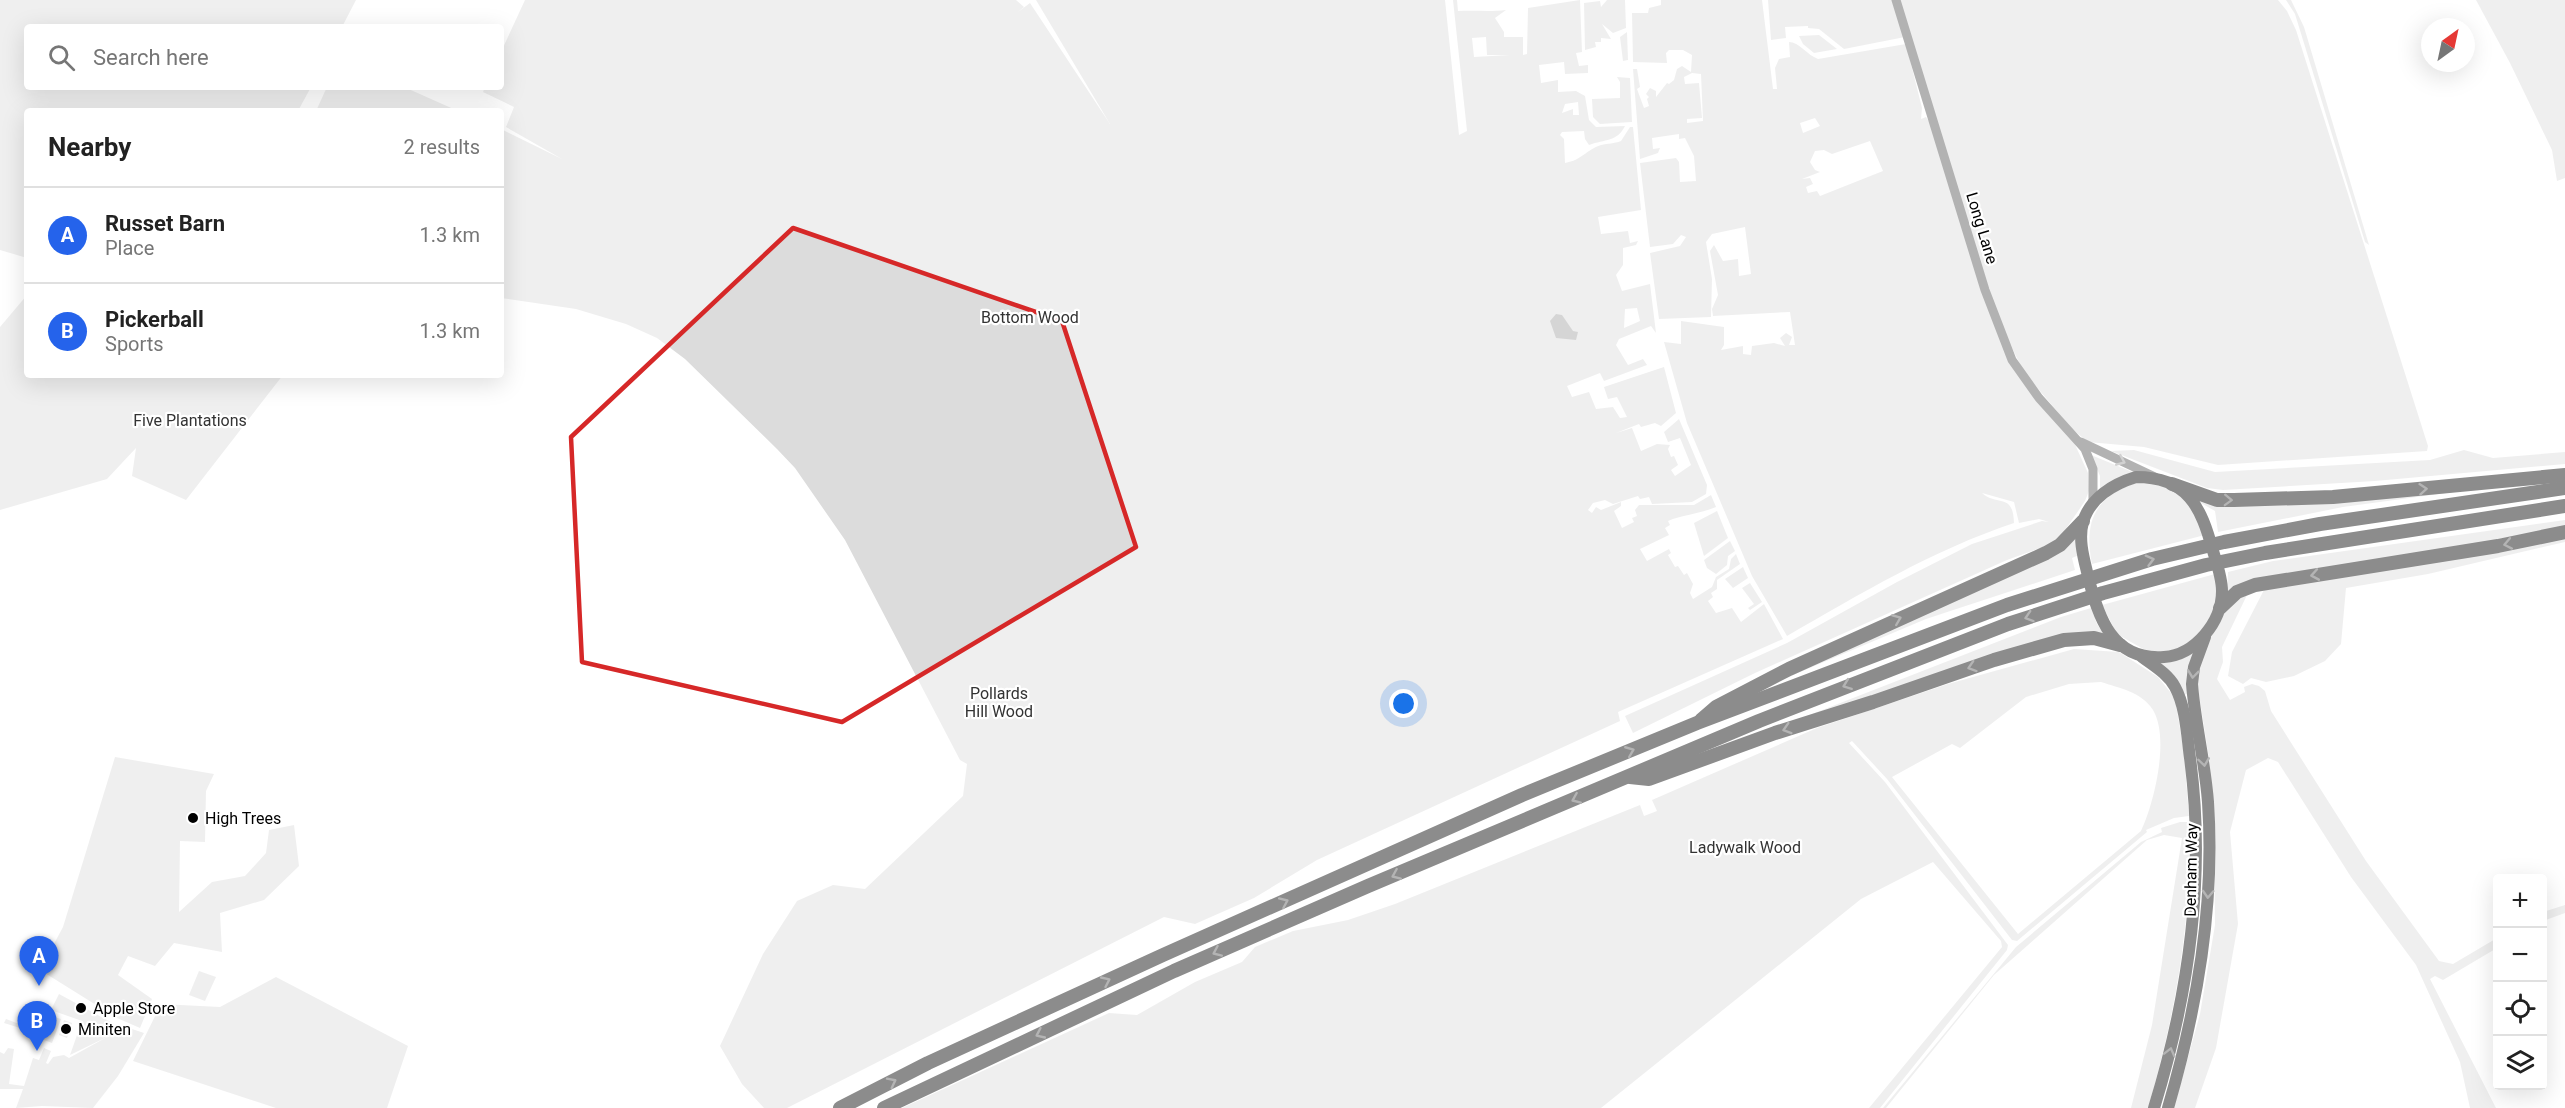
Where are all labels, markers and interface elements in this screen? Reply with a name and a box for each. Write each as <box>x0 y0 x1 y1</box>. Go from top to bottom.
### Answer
north arrow <box>2421 18 2475 72</box>
search box <box>24 24 504 90</box>
icon: search <box>45 41 78 74</box>
text: Search here <box>93 45 209 70</box>
text: Nearby <box>48 132 131 162</box>
text: 2 results <box>404 135 480 159</box>
street label: Long Lane <box>1962 190 2002 266</box>
text: Russet Barn <box>105 211 225 236</box>
text: A <box>61 223 74 247</box>
text: 1.3 km <box>420 223 480 247</box>
text: Place <box>105 236 154 260</box>
text: Pickerball <box>105 307 204 332</box>
park label: Bottom Wood <box>981 308 1079 327</box>
text: B <box>61 319 74 343</box>
text: 1.3 km <box>420 319 480 343</box>
text: Sports <box>105 332 164 356</box>
park label: Five Plantations <box>133 411 247 430</box>
one-way arrow <box>2114 454 2125 466</box>
one-way arrow <box>2418 483 2427 496</box>
one-way arrow <box>2224 494 2233 506</box>
one-way arrow <box>2503 537 2513 550</box>
one-way arrow <box>2144 555 2155 567</box>
one-way arrow <box>2311 568 2320 580</box>
one-way arrow <box>2024 609 2035 622</box>
one-way arrow <box>1891 614 1902 626</box>
one-way arrow <box>1967 660 1978 673</box>
one-way arrow <box>2188 670 2200 679</box>
one-way arrow <box>1842 678 1853 690</box>
park label: Pollards Hill Wood <box>965 684 1033 721</box>
your location <box>1389 689 1418 718</box>
one-way arrow <box>1782 722 1793 734</box>
one-way arrow <box>1624 746 1635 758</box>
one-way arrow <box>2197 757 2209 766</box>
one-way arrow <box>1571 792 1582 804</box>
place label: High Trees <box>205 809 281 828</box>
marker: High Trees <box>186 811 200 825</box>
street label: Denham Way <box>2181 823 2201 917</box>
park label: Ladywalk Wood <box>1689 838 1801 857</box>
one-way arrow <box>1391 868 1402 880</box>
map controls <box>2493 874 2547 1090</box>
button: + <box>2493 874 2547 928</box>
one-way arrow <box>2202 890 2214 899</box>
one-way arrow <box>1278 897 1289 909</box>
button: − <box>2493 928 2547 982</box>
pin: A <box>20 936 58 986</box>
one-way arrow <box>1212 945 1223 957</box>
one-way arrow <box>1100 977 1111 989</box>
button: locate <box>2493 982 2547 1036</box>
place label: Apple Store <box>93 999 175 1018</box>
marker: Apple Store <box>74 1001 88 1015</box>
pin: B <box>18 1002 57 1051</box>
place label: Miniten <box>78 1020 131 1039</box>
marker: Miniten <box>59 1022 73 1036</box>
one-way arrow <box>1035 1026 1046 1038</box>
button: layers <box>2493 1036 2547 1090</box>
one-way arrow <box>2162 1047 2175 1057</box>
one-way arrow <box>885 1077 896 1089</box>

